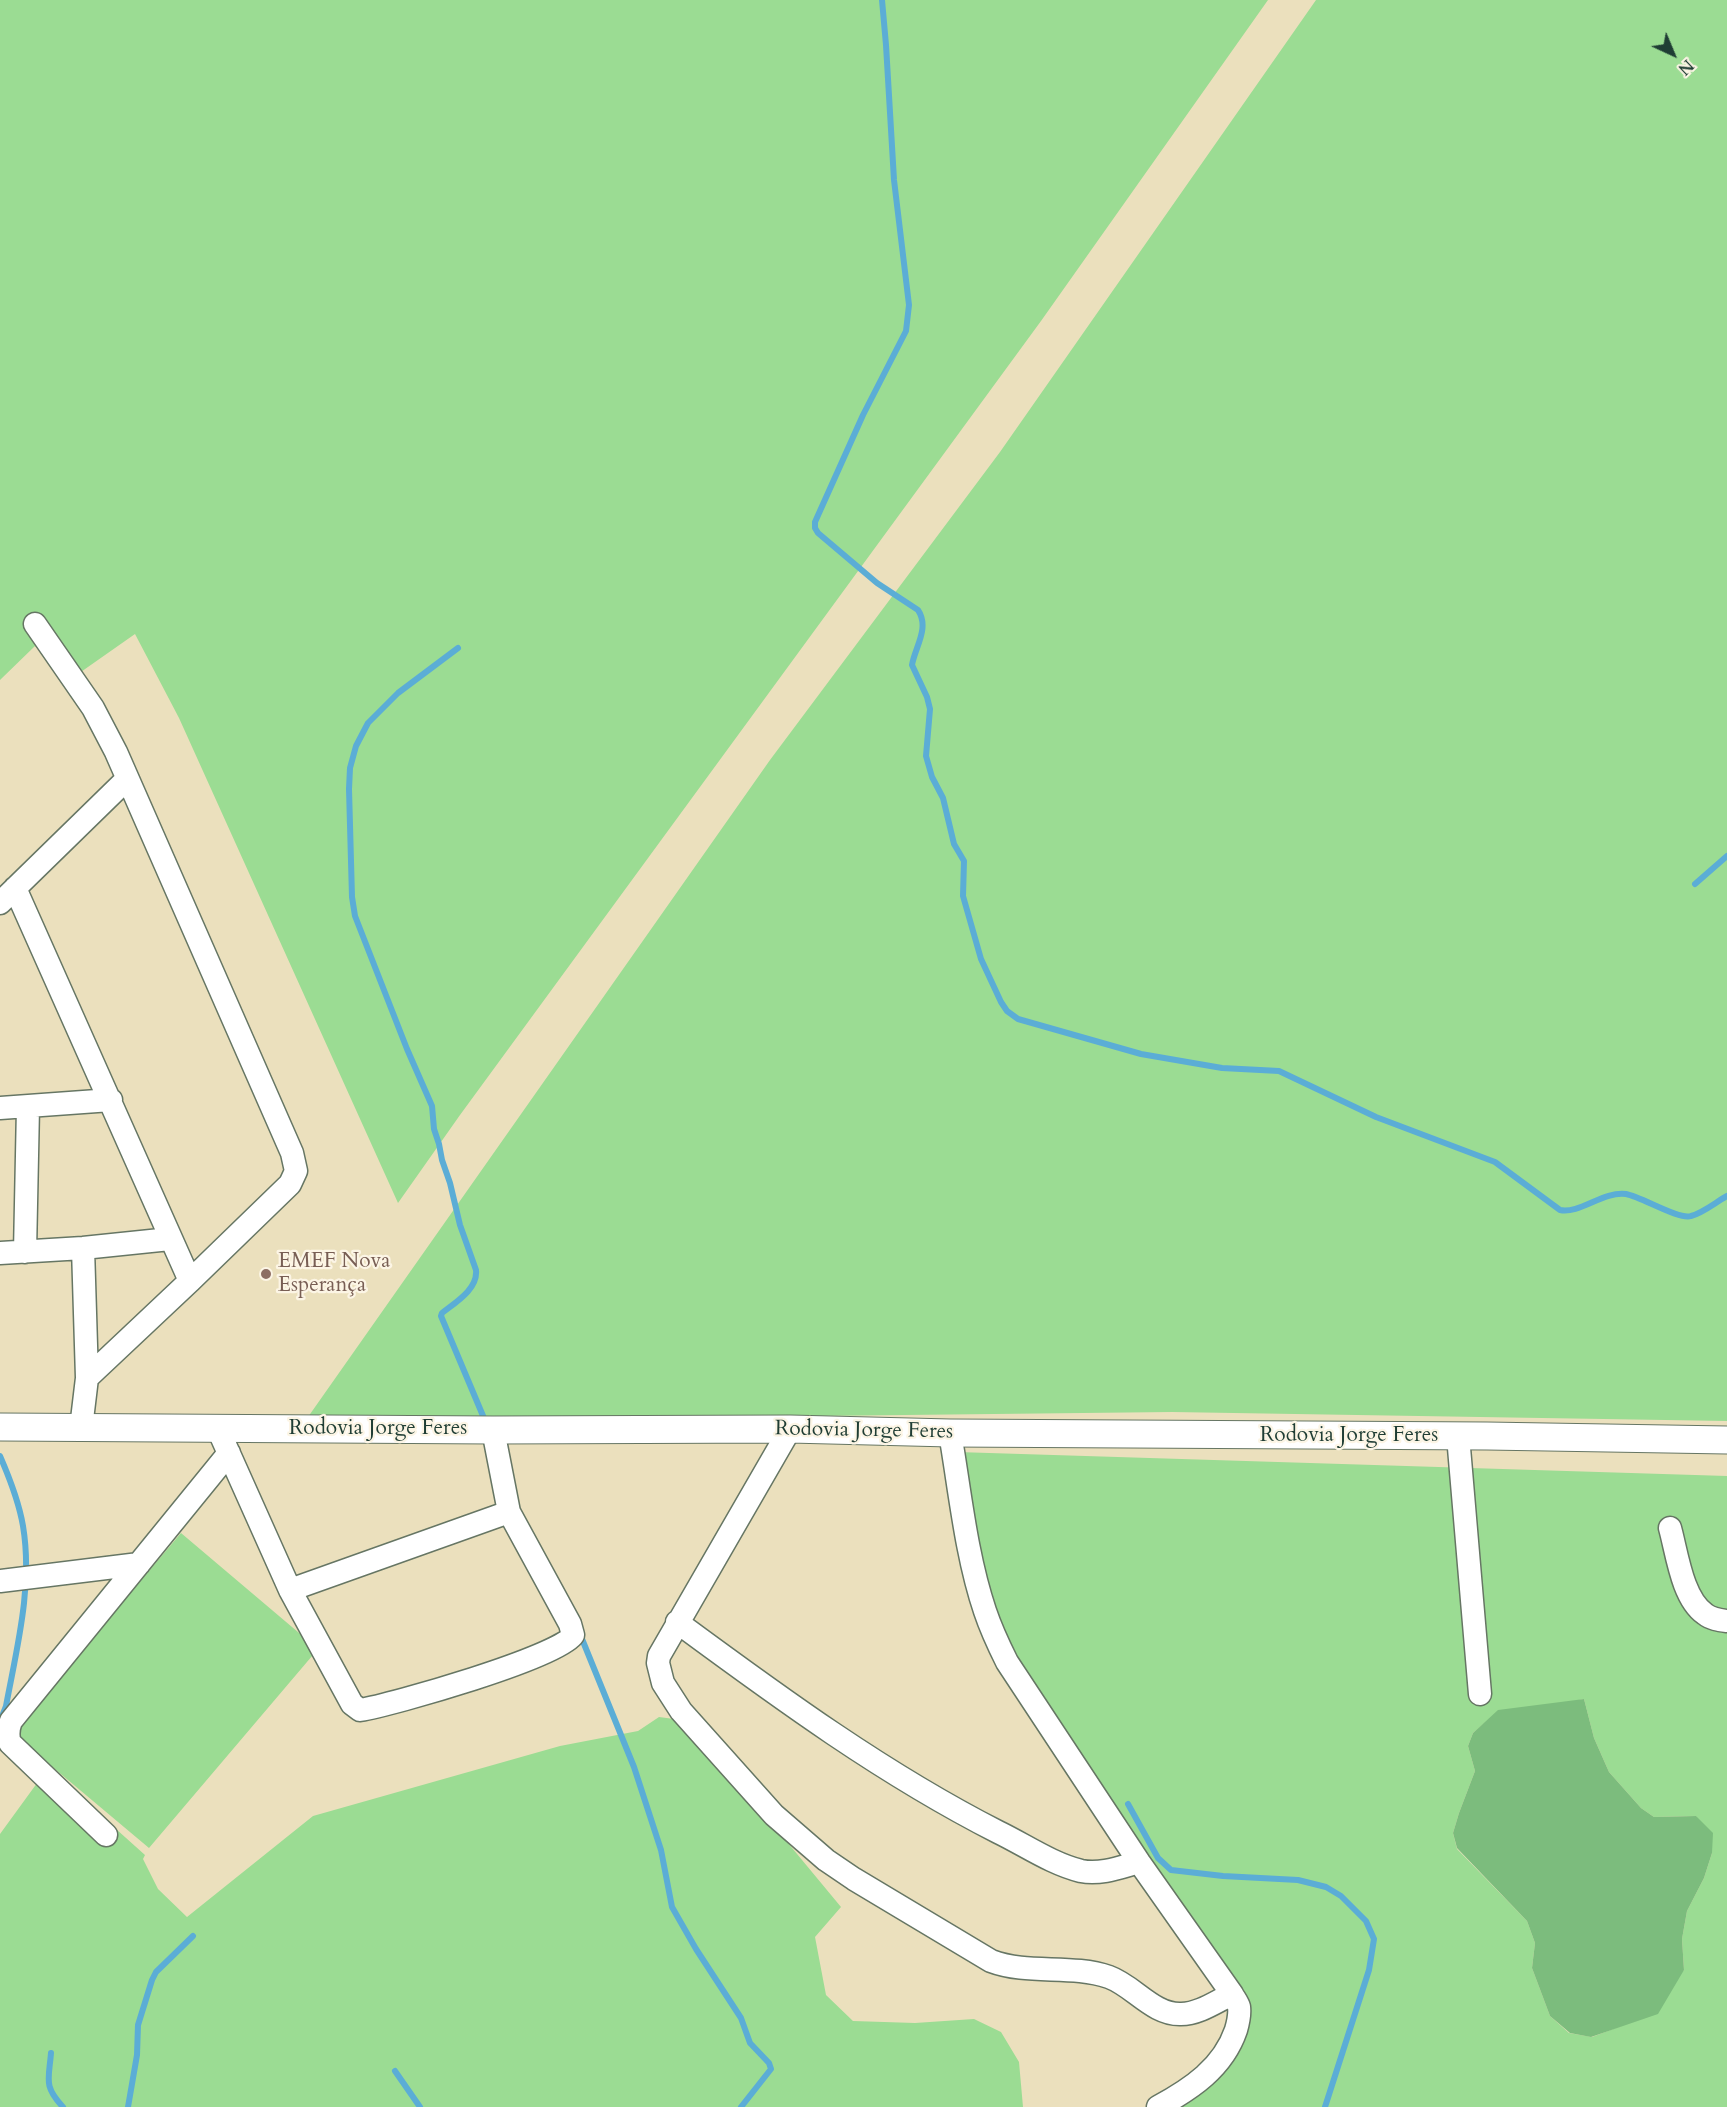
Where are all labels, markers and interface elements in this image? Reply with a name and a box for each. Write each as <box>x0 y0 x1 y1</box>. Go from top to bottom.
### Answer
north arrow <box>1643 24 1703 84</box>
text: N <box>1673 54 1698 80</box>
place label: EMEF Nova Esperança <box>278 1249 390 1299</box>
marker: EMEF Nova Esperança <box>259 1267 273 1281</box>
street label: Rodovia Jorge Feres <box>289 1416 467 1442</box>
street label: Rodovia Jorge Feres <box>775 1417 953 1445</box>
street label: Rodovia Jorge Feres <box>1260 1423 1438 1449</box>

